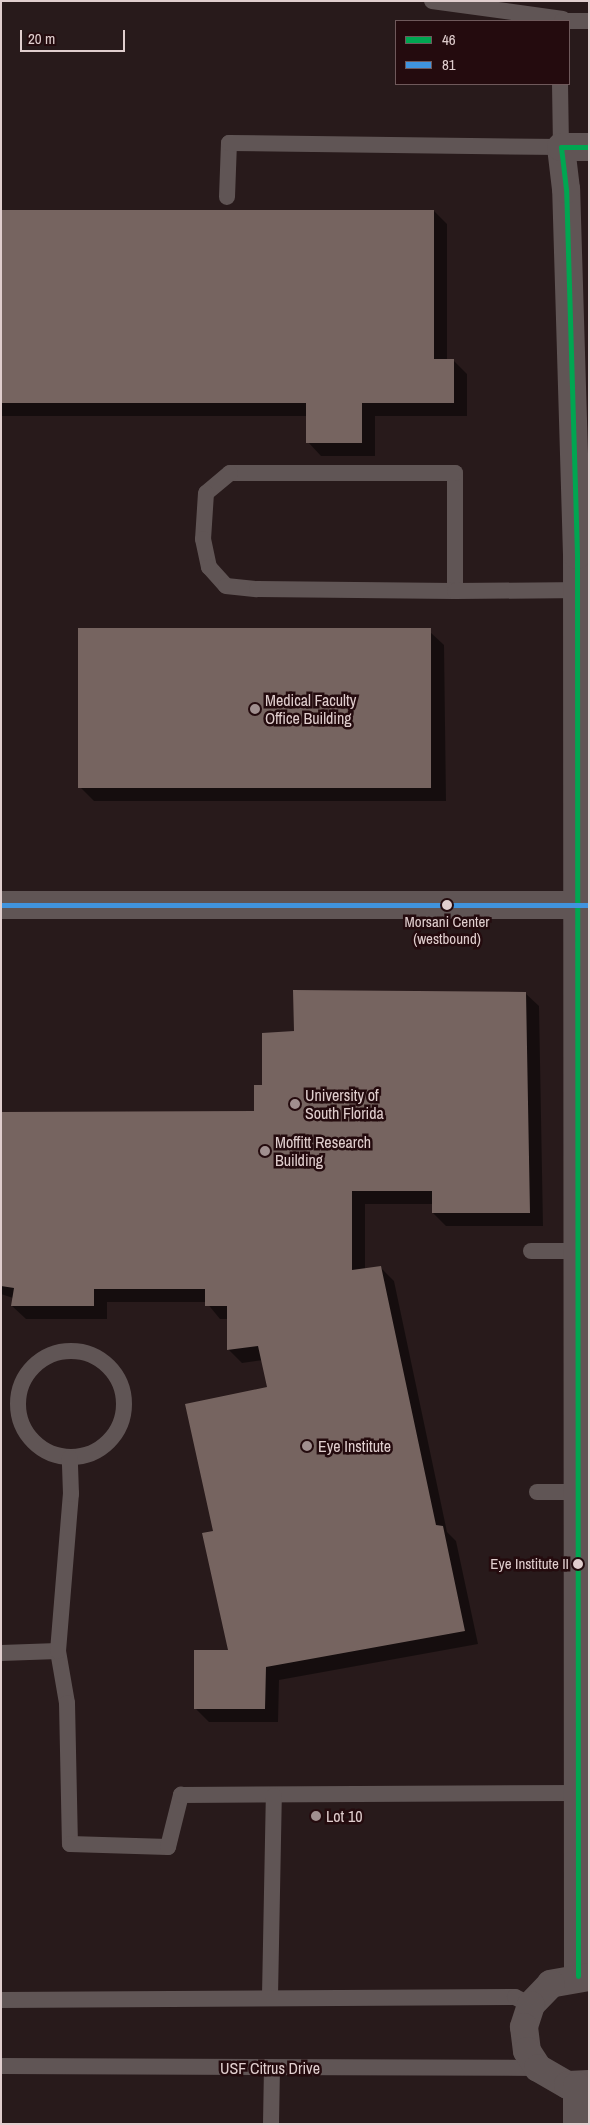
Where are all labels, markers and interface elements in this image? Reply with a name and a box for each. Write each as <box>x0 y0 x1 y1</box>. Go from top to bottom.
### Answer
scale bar <box>22 20 128 52</box>
legend <box>395 20 570 85</box>
text: 20 m <box>28 28 55 49</box>
text: 46 <box>442 29 456 50</box>
text: 81 <box>442 54 456 75</box>
place label: Medical Faculty Office Building <box>265 690 356 728</box>
marker: Medical Faculty Office Building <box>249 703 261 715</box>
marker: Morsani Center (westbound) <box>442 900 452 910</box>
place label: Morsani Center (westbound) <box>405 912 489 947</box>
place label: University of South Florida <box>305 1085 384 1123</box>
marker: University of South Florida <box>289 1098 301 1110</box>
place label: Moffitt Research Building <box>275 1132 371 1170</box>
marker: Moffitt Research Building <box>259 1145 271 1157</box>
place label: Eye Institute <box>318 1436 391 1456</box>
marker: Eye Institute <box>300 1439 314 1453</box>
place label: Eye Institute II <box>490 1555 569 1573</box>
marker: Eye Institute II <box>573 1559 583 1569</box>
place label: Lot 10 <box>326 1806 362 1826</box>
marker: Lot 10 <box>310 1810 322 1822</box>
street label: USF Citrus Drive <box>220 2058 320 2078</box>

